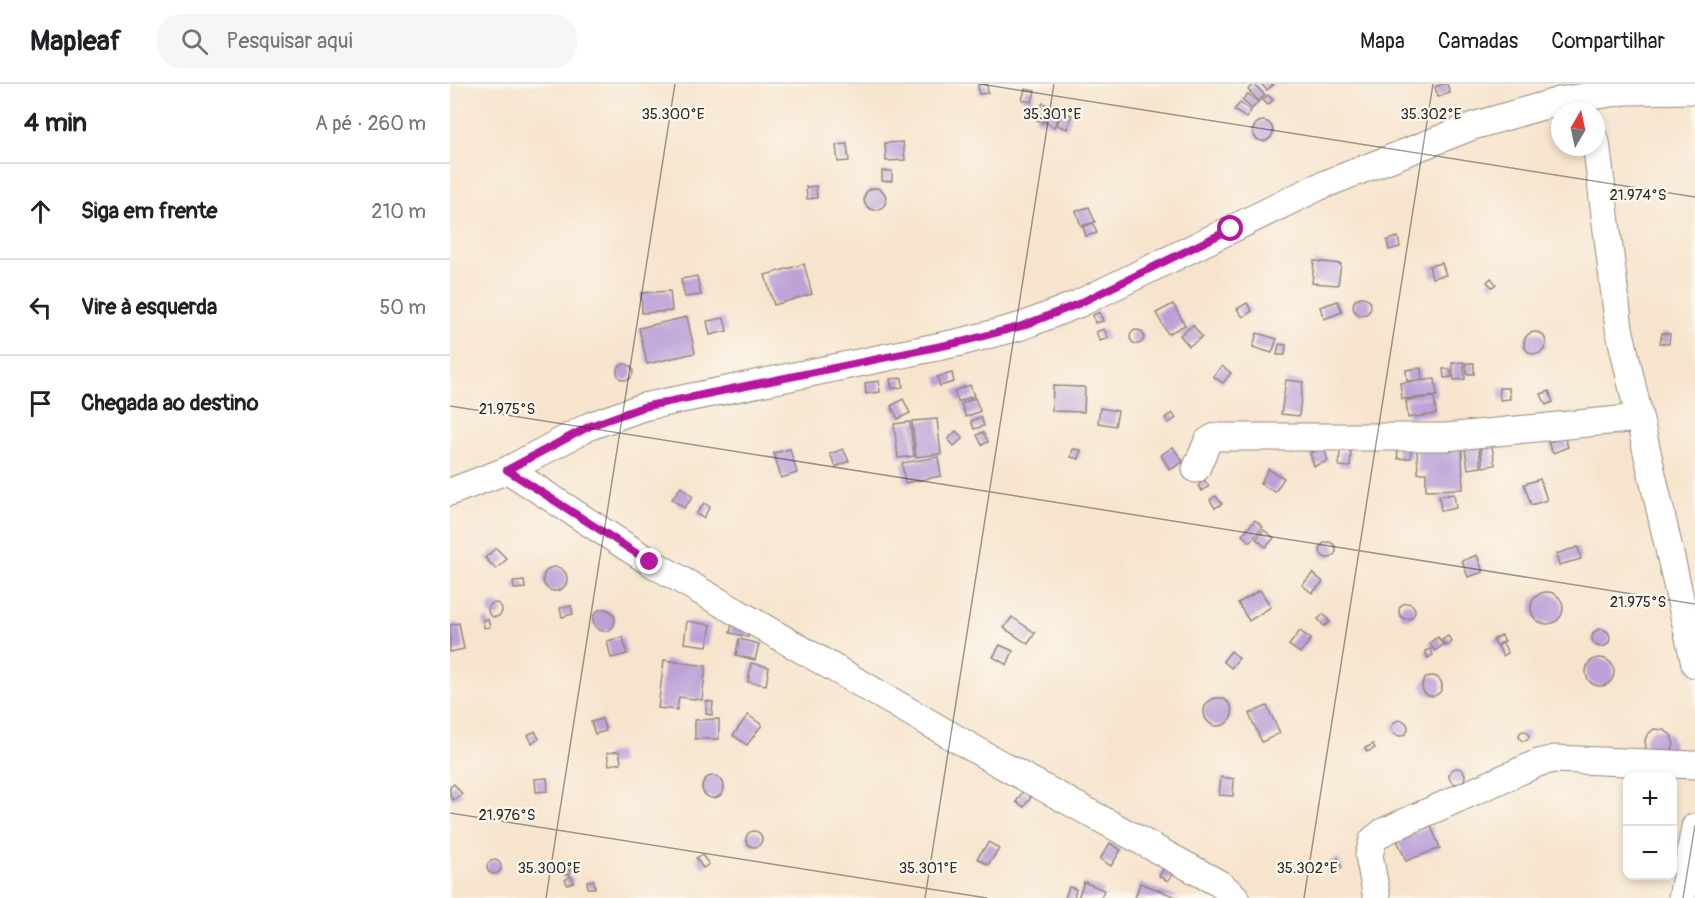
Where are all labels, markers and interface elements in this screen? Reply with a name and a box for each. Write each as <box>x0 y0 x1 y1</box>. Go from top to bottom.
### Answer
search box <box>157 14 577 68</box>
text: Mapleaf <box>30 24 121 59</box>
icon: search <box>178 25 211 58</box>
text: Pesquisar aqui <box>226 27 353 55</box>
text: Mapa <box>1360 28 1405 55</box>
text: Camadas <box>1438 28 1518 55</box>
text: Compartilhar <box>1551 28 1665 55</box>
north arrow <box>1551 102 1605 156</box>
text: 35.300°E <box>641 105 705 124</box>
text: 35.301°E <box>1023 105 1082 124</box>
text: 35.302°E <box>1400 105 1462 124</box>
text: 4 min <box>24 107 87 139</box>
text: A pé · 260 m <box>315 111 426 136</box>
text: 21.974°S <box>1609 186 1667 205</box>
icon: ahead <box>24 195 57 228</box>
text: Siga em frente <box>81 197 217 225</box>
text: 210 m <box>371 199 426 224</box>
route start <box>1217 215 1243 241</box>
icon: left <box>24 291 57 324</box>
text: Vire à esquerda <box>81 293 217 321</box>
text: 50 m <box>379 295 426 320</box>
icon: arrive <box>24 387 57 420</box>
text: Chegada ao destino <box>81 389 259 417</box>
text: 21.975°S <box>479 400 535 419</box>
route end <box>636 548 662 574</box>
text: 21.975°S <box>1610 593 1666 612</box>
map controls <box>1623 772 1677 880</box>
button: + <box>1623 772 1677 826</box>
text: 21.976°S <box>478 806 536 825</box>
button: − <box>1623 826 1677 880</box>
text: 35.300°E <box>517 859 581 878</box>
text: 35.301°E <box>899 859 958 878</box>
text: 35.302°E <box>1276 859 1338 878</box>

